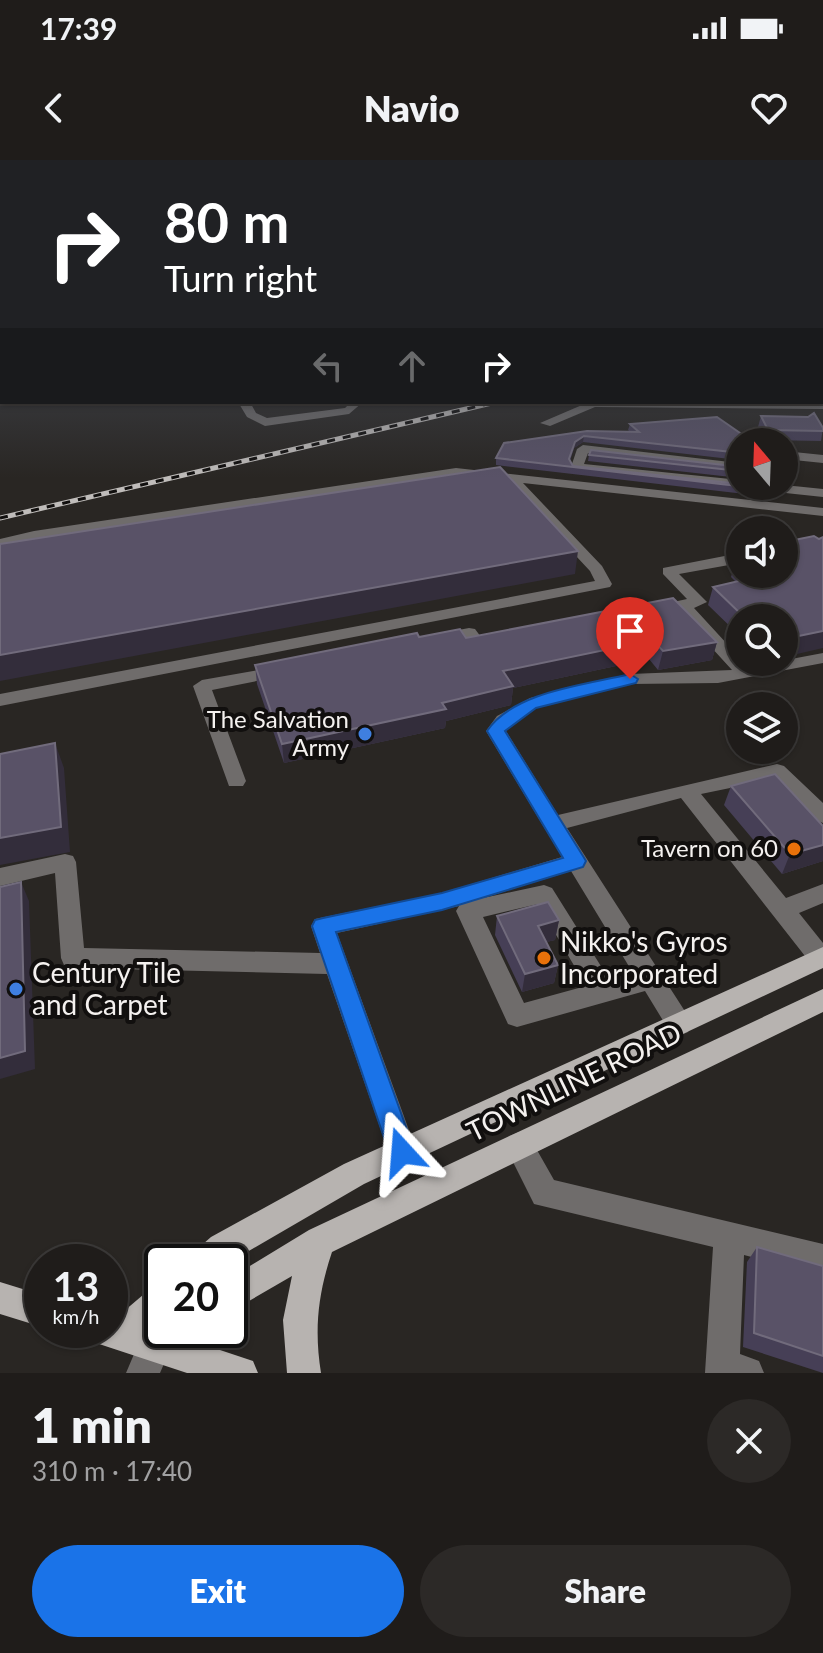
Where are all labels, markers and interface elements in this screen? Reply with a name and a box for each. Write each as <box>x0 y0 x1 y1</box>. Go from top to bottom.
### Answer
text: 17:39 <box>40 10 117 46</box>
icon: back <box>32 86 76 130</box>
text: Navio <box>364 86 459 130</box>
icon: heart <box>747 86 791 130</box>
text: 80 m <box>164 188 289 255</box>
icon: right <box>32 192 136 296</box>
text: Turn right <box>164 256 317 300</box>
icon: left <box>306 344 350 388</box>
icon: ahead <box>390 344 434 388</box>
icon: right <box>474 344 518 388</box>
north arrow <box>726 428 798 500</box>
map controls <box>726 428 798 764</box>
button: sound <box>726 516 798 588</box>
pin <box>596 597 664 679</box>
button: search <box>726 604 798 676</box>
icon: arrive <box>608 609 652 653</box>
button: layers <box>726 692 798 764</box>
place label: The Salvation Army <box>207 704 350 761</box>
marker: The Salvation Army <box>356 725 374 743</box>
place label: Tavern on 60 <box>641 833 778 862</box>
marker: Tavern on 60 <box>785 840 803 858</box>
place label: Nikko's Gyros Incorporated <box>560 924 728 990</box>
marker: Nikko's Gyros Incorporated <box>535 949 553 967</box>
place label: Century Tile and Carpet <box>32 955 181 1021</box>
marker: Century Tile and Carpet <box>7 980 25 998</box>
street label: TOWNLINE ROAD <box>461 1014 686 1148</box>
position arrow <box>360 1110 444 1194</box>
speed limit sign: 20 <box>144 1244 248 1348</box>
text: 13 <box>53 1262 99 1310</box>
text: km/h <box>53 1304 99 1328</box>
text: 1 min <box>32 1396 152 1453</box>
button: close <box>707 1399 791 1483</box>
text: 310 m · 17:40 <box>32 1455 192 1487</box>
button: Exit <box>32 1545 404 1637</box>
button: Share <box>420 1545 791 1637</box>

